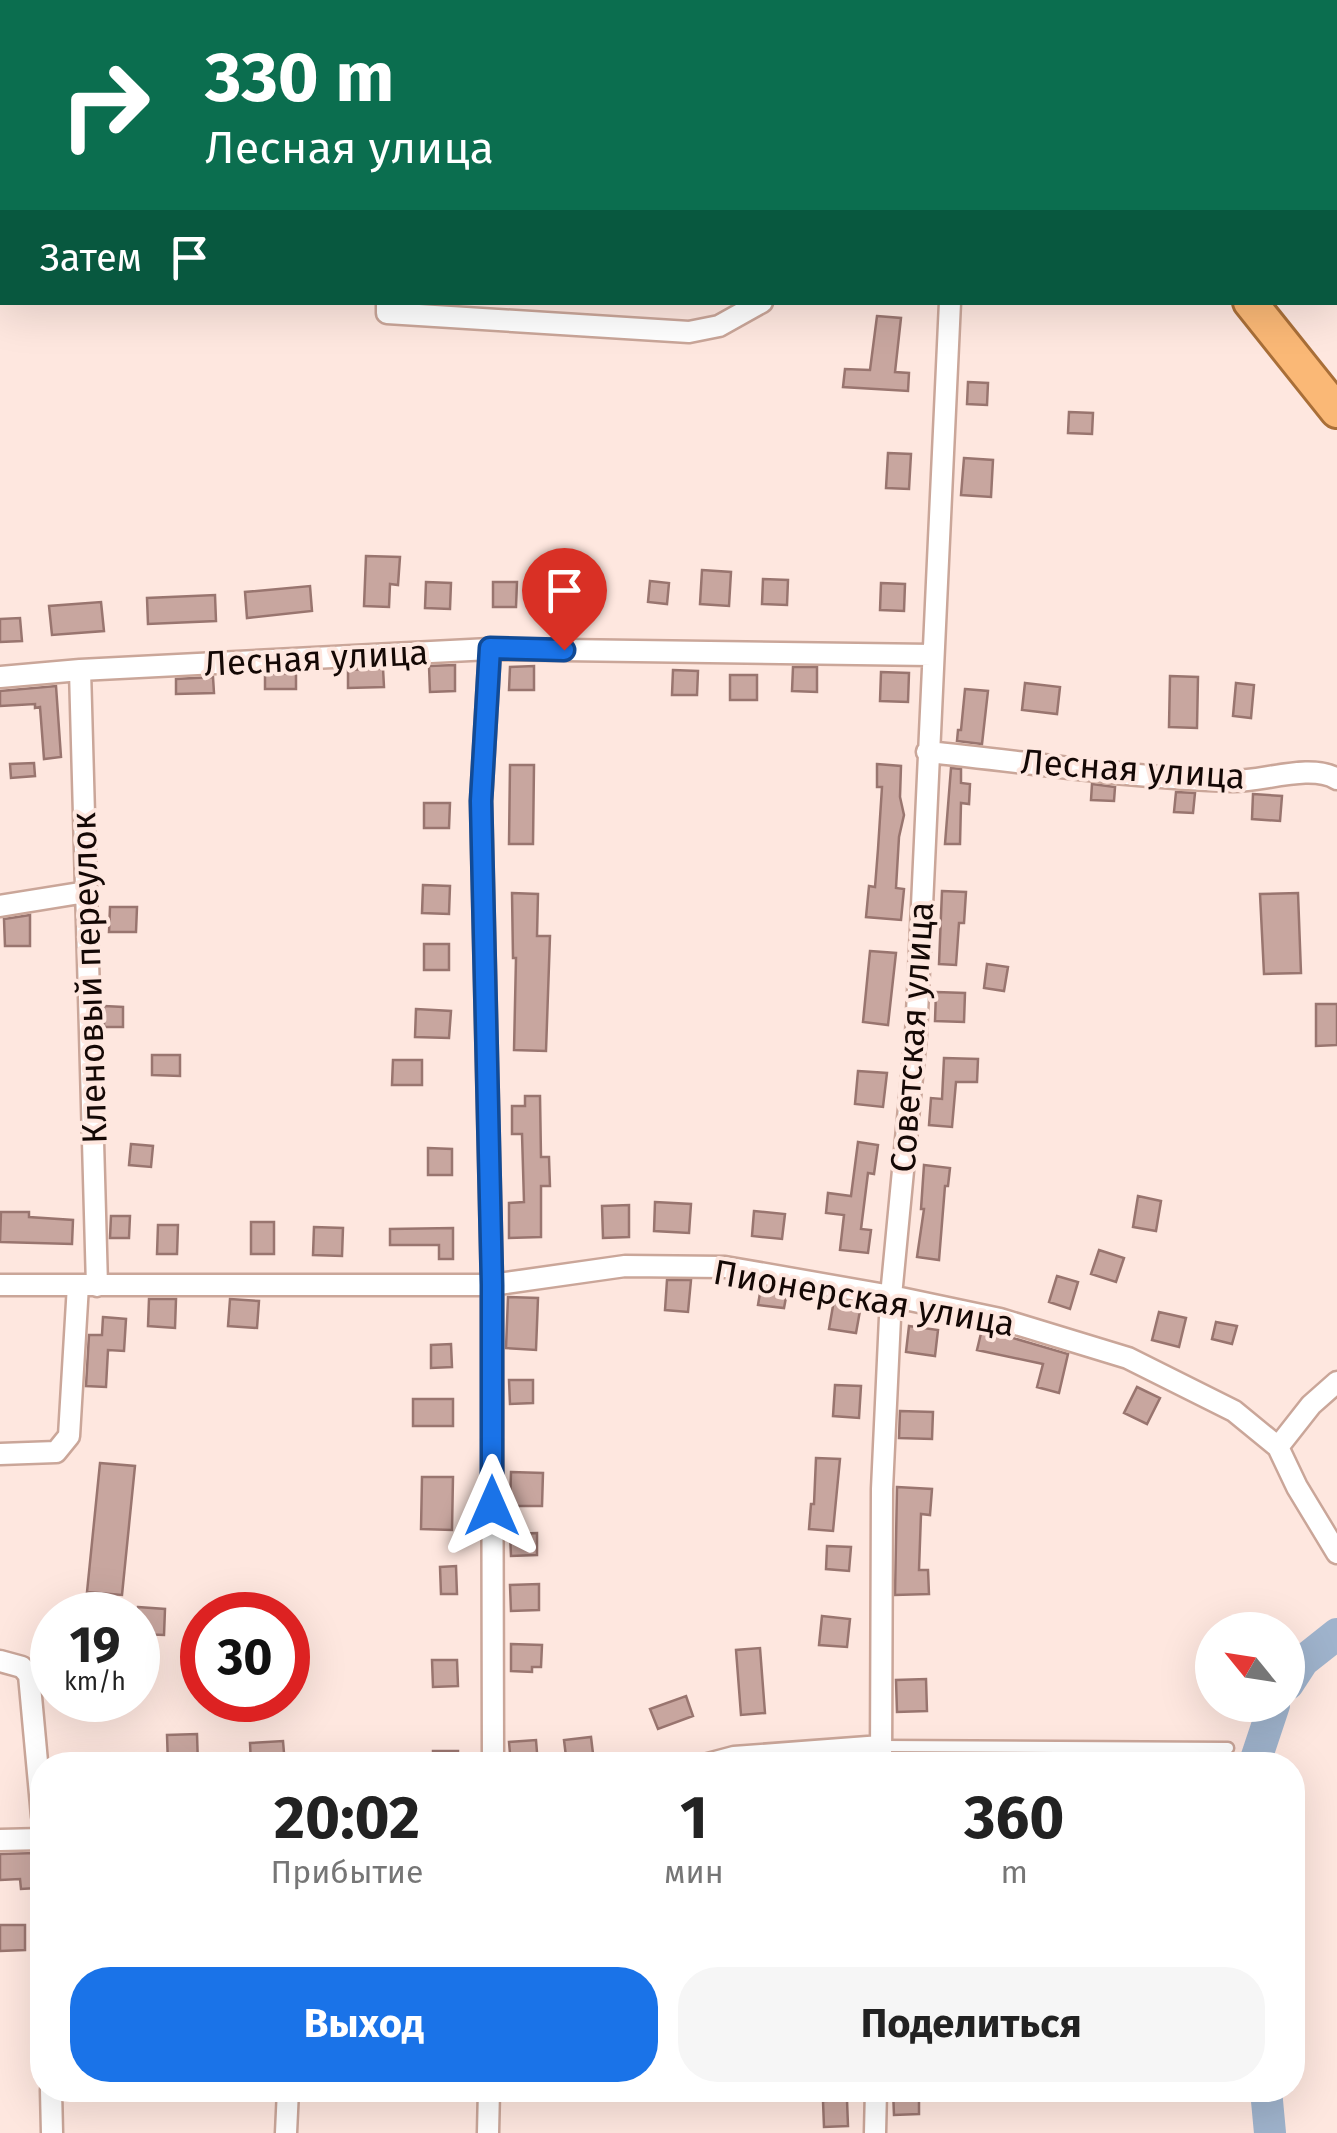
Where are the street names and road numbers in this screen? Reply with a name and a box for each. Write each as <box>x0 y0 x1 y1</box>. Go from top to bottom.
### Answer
street label: Лесная улица <box>203 631 429 685</box>
street label: Лесная улица <box>1019 740 1247 798</box>
street label: Кленовый переулок <box>62 811 116 1145</box>
street label: Советская улица <box>882 900 942 1174</box>
street label: Пионерская улица <box>710 1251 1018 1345</box>

